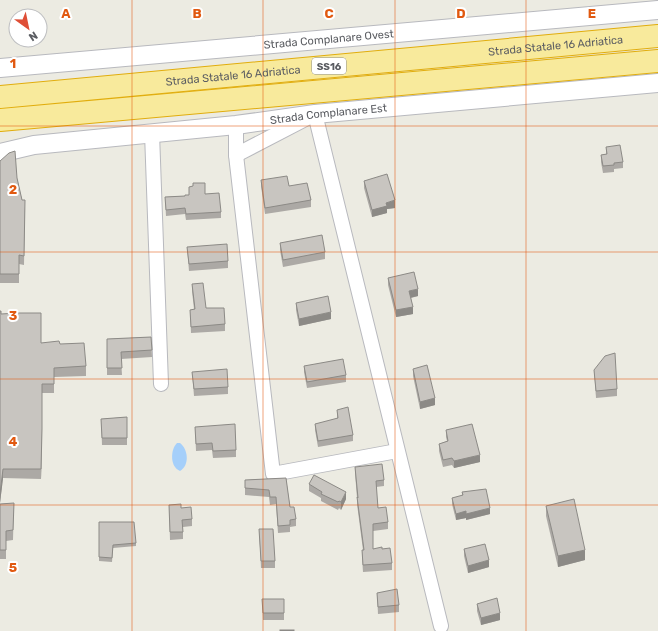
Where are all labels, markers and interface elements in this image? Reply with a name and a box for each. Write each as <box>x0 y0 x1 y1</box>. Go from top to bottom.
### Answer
text: A <box>61 6 71 21</box>
text: B <box>192 6 202 21</box>
text: C <box>324 6 334 21</box>
text: D <box>456 6 466 21</box>
text: E <box>588 6 596 21</box>
north arrow <box>8 8 48 48</box>
street label: Strada Complanare Ovest <box>263 27 395 52</box>
text: N <box>26 28 40 44</box>
street label: Strada Statale 16 Adriatica <box>488 33 624 59</box>
text: 1 <box>10 56 16 71</box>
road number: SS16 <box>312 58 346 74</box>
street label: Strada Statale 16 Adriatica <box>165 63 301 89</box>
street label: Strada Complanare Est <box>269 101 388 127</box>
text: 2 <box>9 182 17 197</box>
text: 3 <box>9 308 18 323</box>
text: 4 <box>9 434 18 449</box>
text: 5 <box>9 560 17 575</box>

